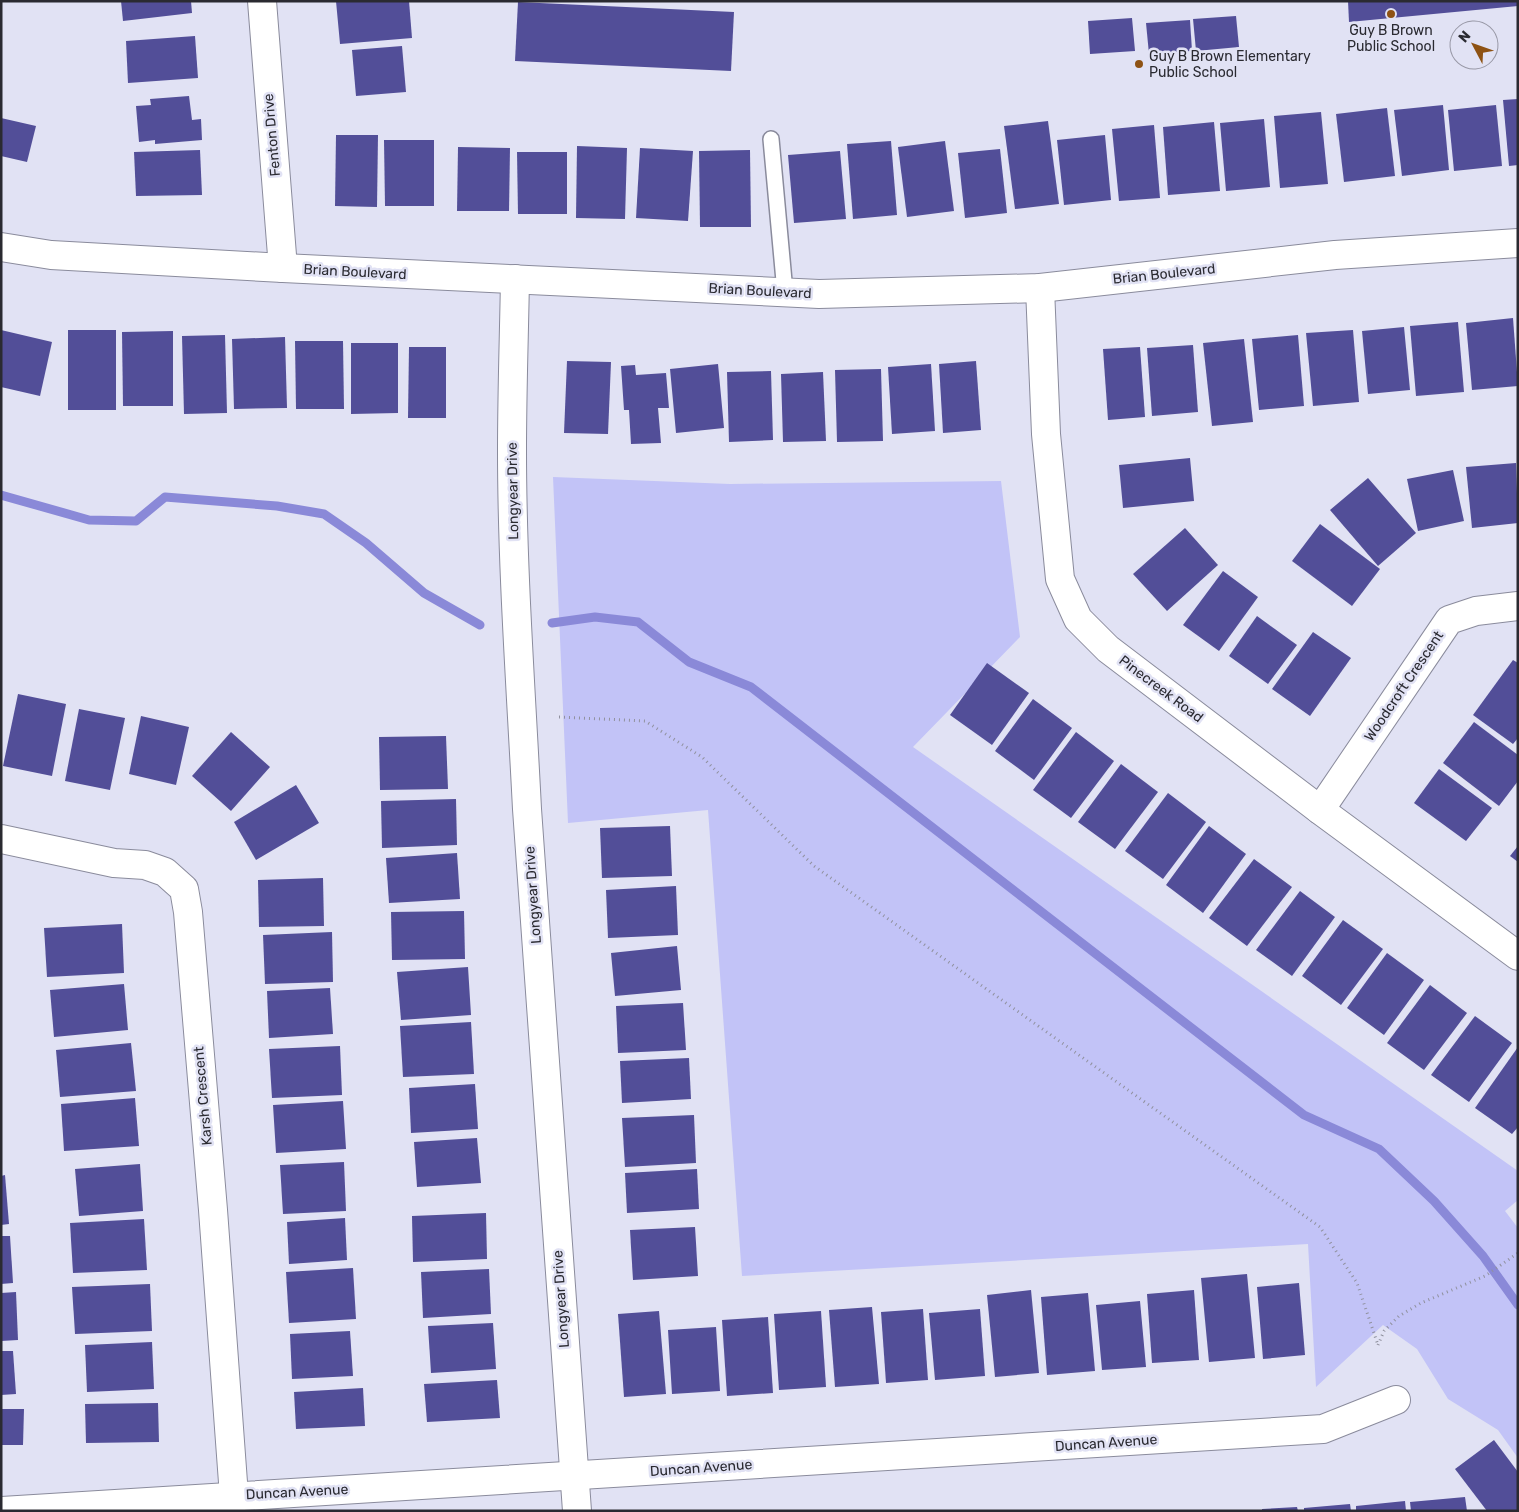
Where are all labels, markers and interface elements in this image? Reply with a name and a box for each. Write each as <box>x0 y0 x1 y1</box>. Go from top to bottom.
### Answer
marker: Guy B Brown Public School <box>1385 8 1397 20</box>
north arrow <box>1449 20 1499 70</box>
place label: Guy B Brown Public School <box>1347 22 1435 55</box>
text: N <box>1455 27 1474 46</box>
place label: Guy B Brown Elementary Public School <box>1149 48 1311 81</box>
marker: Guy B Brown Elementary Public School <box>1133 58 1145 70</box>
street label: Fenton Drive <box>260 93 284 177</box>
street label: Brian Boulevard <box>1112 260 1216 288</box>
street label: Brian Boulevard <box>303 261 407 283</box>
street label: Brian Boulevard <box>708 280 812 302</box>
street label: Longyear Drive <box>504 442 522 540</box>
street label: Woodcroft Crescent <box>1361 627 1448 744</box>
street label: Pinecreek Road <box>1116 652 1206 726</box>
street label: Longyear Drive <box>521 845 545 944</box>
street label: Karsh Crescent <box>190 1045 216 1146</box>
street label: Longyear Drive <box>549 1249 573 1348</box>
street label: Duncan Avenue <box>1054 1431 1158 1455</box>
street label: Duncan Avenue <box>649 1456 753 1480</box>
street label: Duncan Avenue <box>245 1481 349 1503</box>

